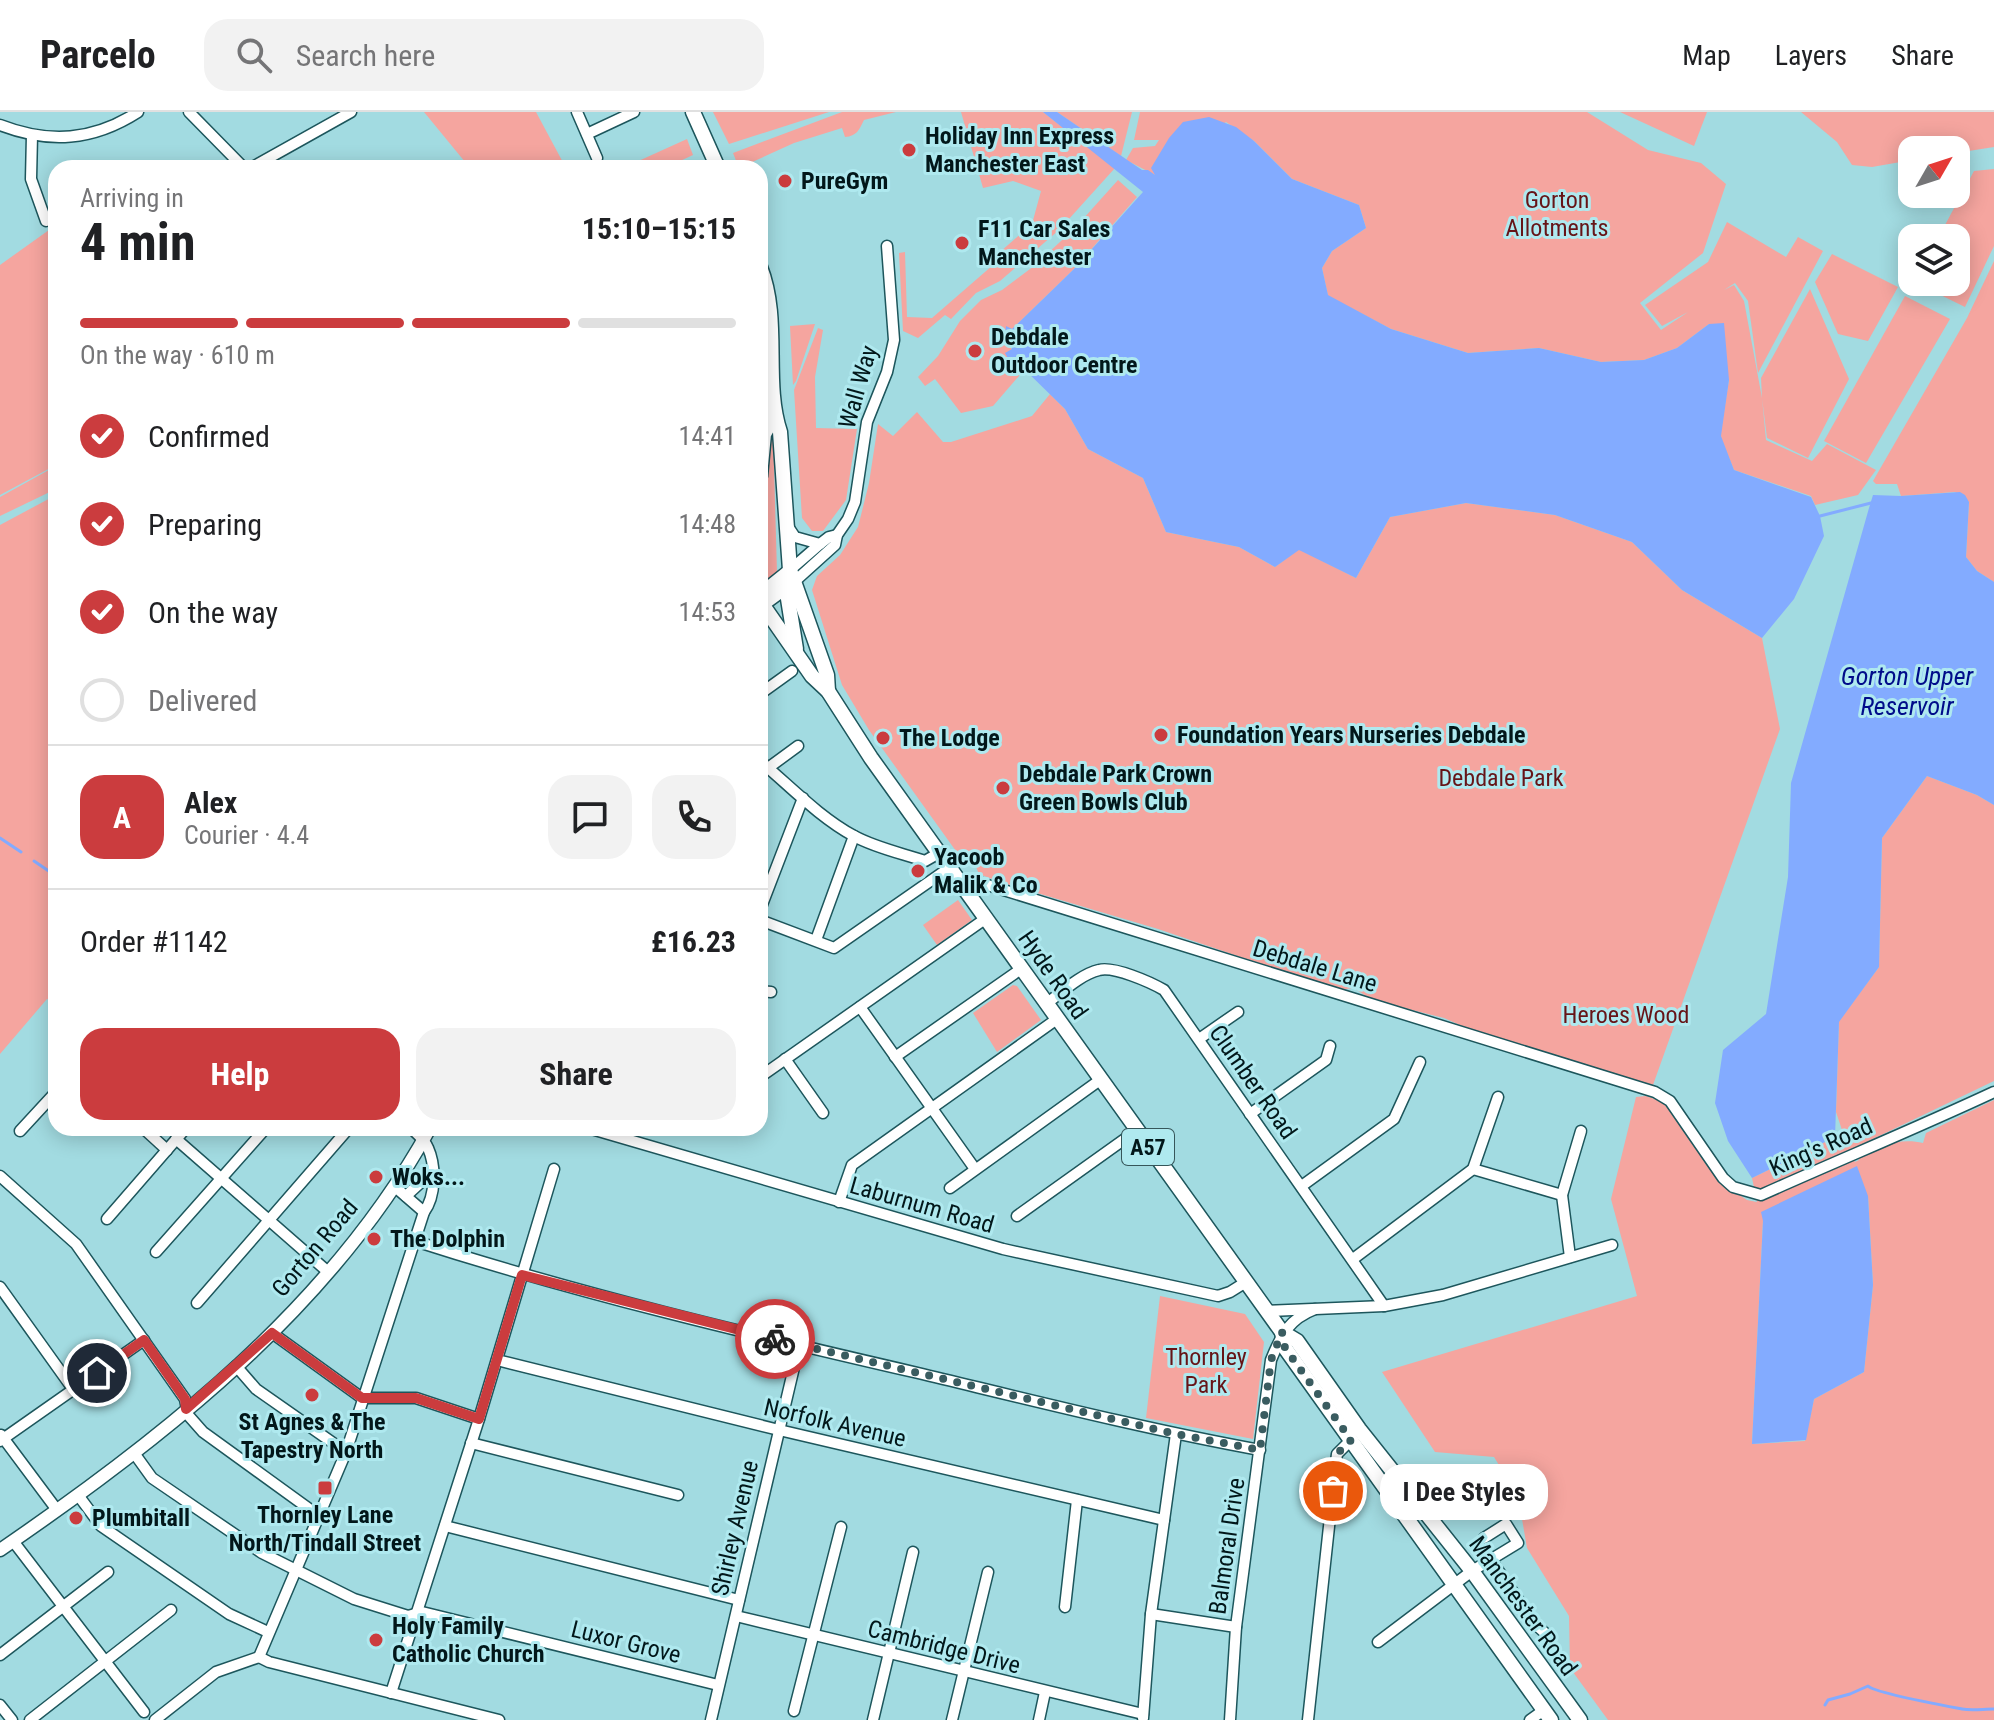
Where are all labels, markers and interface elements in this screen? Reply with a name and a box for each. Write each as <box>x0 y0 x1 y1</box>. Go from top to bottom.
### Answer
search box <box>204 19 764 91</box>
text: Parcelo <box>40 33 156 77</box>
icon: search <box>232 33 276 77</box>
text: Search here <box>296 38 435 73</box>
text: Map <box>1682 39 1731 72</box>
text: Layers <box>1775 39 1847 72</box>
text: Share <box>1891 39 1954 72</box>
place label: Holiday Inn Express Manchester East <box>925 122 1114 178</box>
north arrow <box>1898 136 1970 208</box>
map controls <box>1898 136 1970 296</box>
marker: Holiday Inn Express Manchester East <box>900 141 918 159</box>
place label: PureGym <box>801 167 888 195</box>
marker: PureGym <box>776 172 794 190</box>
text: Arriving in <box>80 183 184 213</box>
park label: Gorton Allotments <box>1506 186 1609 242</box>
text: 15:10–15:15 <box>582 211 736 246</box>
text: 4 min <box>80 212 196 273</box>
place label: F11 Car Sales Manchester <box>978 215 1110 271</box>
button: layers <box>1898 224 1970 296</box>
marker: F11 Car Sales Manchester <box>953 234 971 252</box>
place label: Debdale Outdoor Centre <box>991 323 1137 379</box>
text: On the way · 610 m <box>80 340 275 370</box>
street label: Wall Way <box>833 342 883 432</box>
marker: Debdale Outdoor Centre <box>966 342 984 360</box>
icon: check <box>80 414 124 458</box>
text: Confirmed <box>148 419 270 454</box>
text: 14:41 <box>679 421 736 451</box>
icon: check <box>80 502 124 546</box>
text: Preparing <box>148 507 262 542</box>
text: 14:48 <box>679 509 736 539</box>
icon: check <box>80 590 124 634</box>
text: On the way <box>148 595 278 630</box>
text: 14:53 <box>679 597 736 627</box>
water label: Gorton Upper Reservoir <box>1841 661 1975 721</box>
text: Delivered <box>148 683 257 718</box>
place label: Foundation Years Nurseries Debdale <box>1177 721 1525 749</box>
place label: The Lodge <box>899 724 1000 752</box>
marker: Foundation Years Nurseries Debdale <box>1152 726 1170 744</box>
marker: The Lodge <box>874 729 892 747</box>
place label: Debdale Park Crown Green Bowls Club <box>1019 760 1212 816</box>
park label: Debdale Park <box>1438 764 1564 792</box>
button: chat <box>548 775 632 859</box>
button: phone <box>652 775 736 859</box>
marker: Debdale Park Crown Green Bowls Club <box>994 779 1012 797</box>
text: Alex <box>184 785 237 820</box>
text: A <box>113 800 131 835</box>
text: Courier · 4.4 <box>184 820 309 850</box>
place label: Yacoob Malik & Co <box>934 843 1038 899</box>
marker: Yacoob Malik & Co <box>909 862 927 880</box>
text: Order #1142 <box>80 924 228 959</box>
text: £16.23 <box>651 924 736 959</box>
street label: Hyde Road <box>1012 925 1094 1025</box>
street label: Debdale Lane <box>1250 934 1380 998</box>
park label: Heroes Wood <box>1563 1001 1689 1029</box>
street label: Clumber Road <box>1203 1020 1303 1144</box>
button: Help <box>80 1028 400 1120</box>
button: Share <box>416 1028 736 1120</box>
street label: King's Road <box>1765 1112 1877 1182</box>
road number: A57 <box>1122 1129 1174 1165</box>
place label: Woks... <box>392 1163 465 1191</box>
marker: Woks... <box>367 1168 385 1186</box>
street label: Laburnum Road <box>847 1171 997 1239</box>
street label: Gorton Road <box>266 1194 364 1302</box>
place label: The Dolphin <box>390 1225 505 1253</box>
marker: The Dolphin <box>365 1230 383 1248</box>
courier <box>735 1299 815 1379</box>
icon: bike <box>753 1317 797 1361</box>
pin <box>63 1339 131 1407</box>
park label: Thornley Park <box>1165 1343 1247 1399</box>
icon: home <box>75 1351 119 1395</box>
marker: St Agnes & The Tapestry North <box>303 1386 321 1404</box>
street label: Norfolk Avenue <box>761 1393 909 1453</box>
place label: St Agnes & The Tapestry North <box>238 1408 386 1464</box>
pin <box>1299 1457 1367 1525</box>
street label: Shirley Avenue <box>706 1458 764 1598</box>
callout: I Dee Styles <box>1381 1463 1549 1519</box>
icon: bag <box>1311 1469 1355 1513</box>
street label: Balmoral Drive <box>1204 1476 1250 1616</box>
text: I Dee Styles <box>1403 1477 1525 1507</box>
marker: Thornley Lane North/Tindall Street <box>316 1479 334 1497</box>
place label: Thornley Lane North/Tindall Street <box>229 1501 421 1557</box>
place label: Plumbitall <box>92 1504 190 1532</box>
marker: Plumbitall <box>67 1509 85 1527</box>
street label: Manchester Road <box>1463 1531 1583 1681</box>
place label: Holy Family Catholic Church <box>392 1612 545 1668</box>
street label: Luxor Grove <box>568 1615 684 1669</box>
street label: Cambridge Drive <box>865 1615 1023 1679</box>
marker: Holy Family Catholic Church <box>367 1631 385 1649</box>

